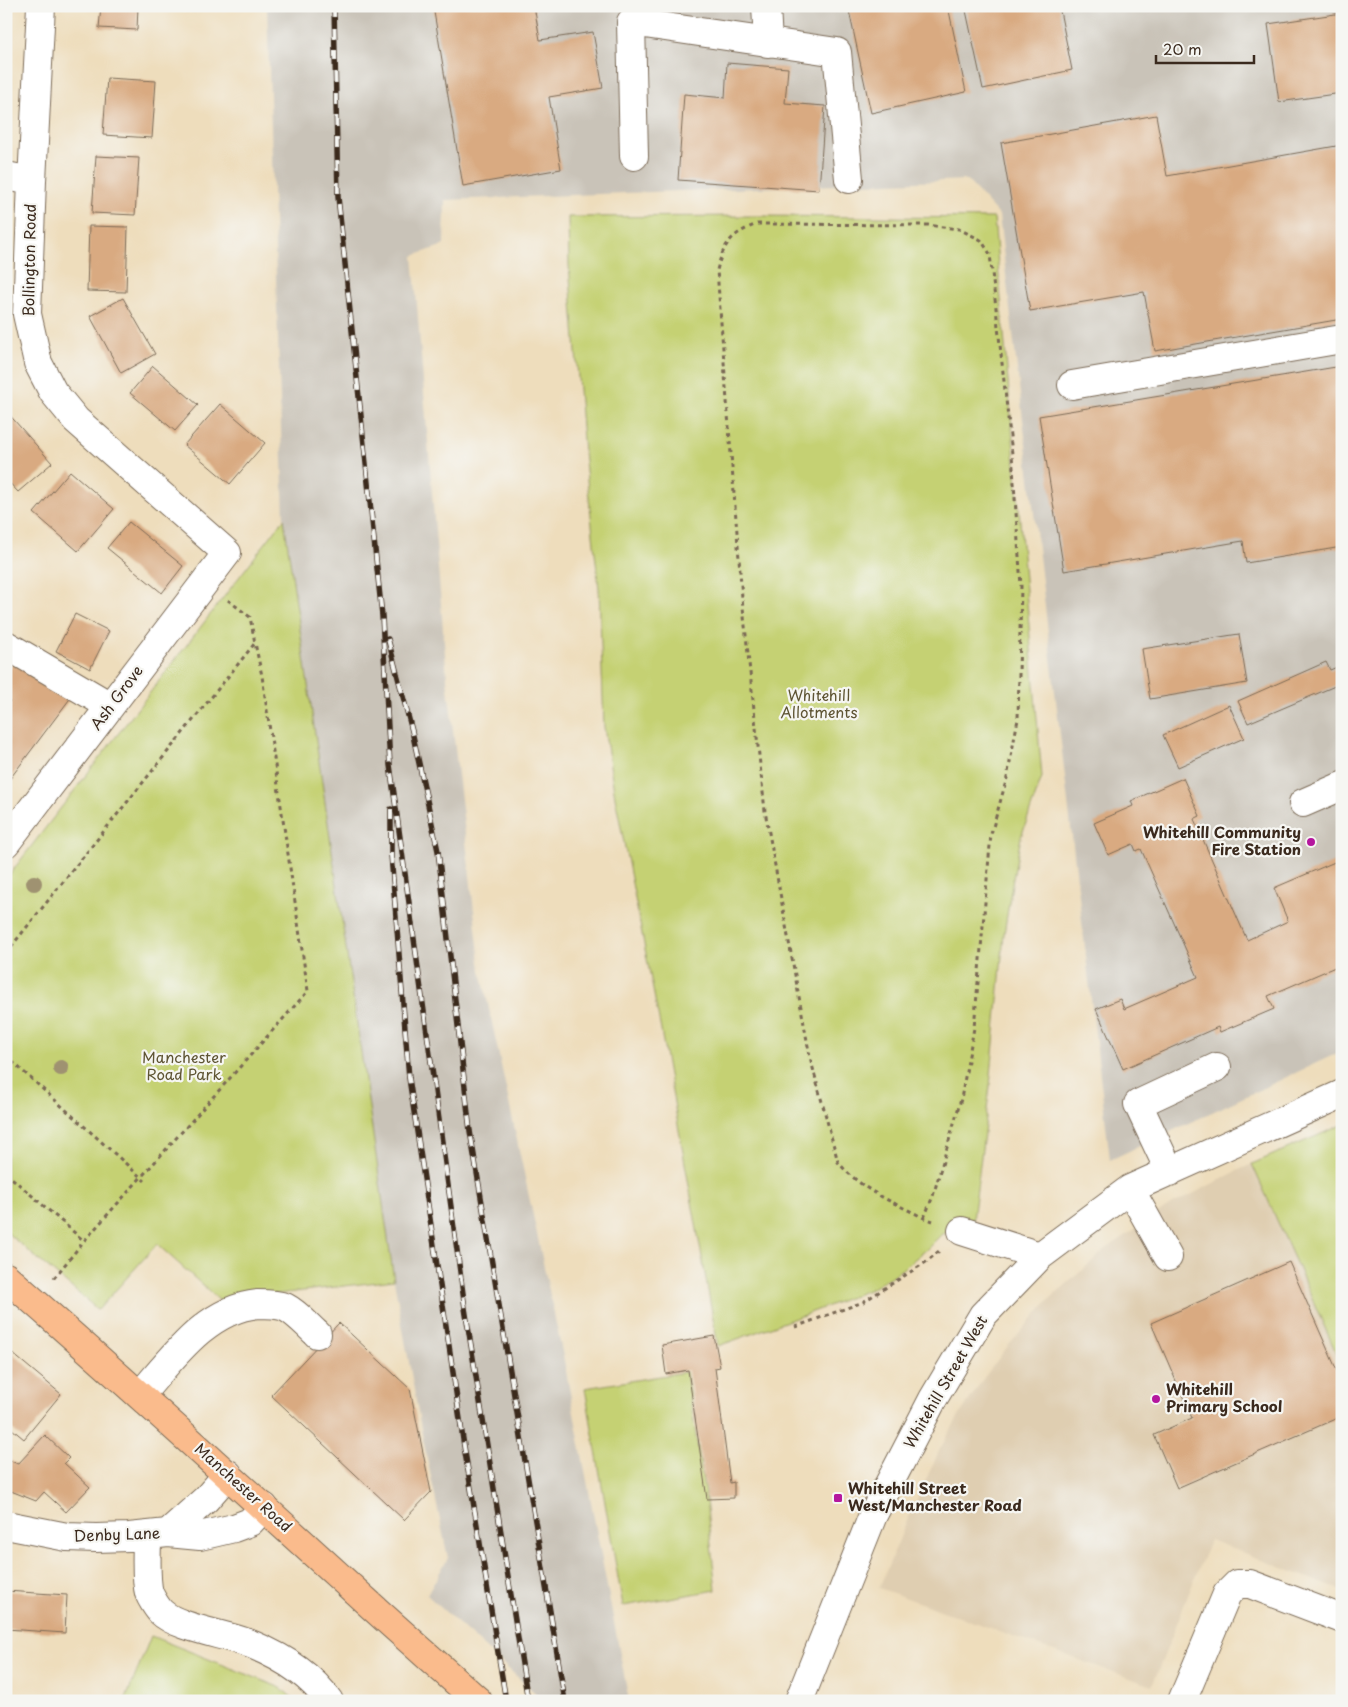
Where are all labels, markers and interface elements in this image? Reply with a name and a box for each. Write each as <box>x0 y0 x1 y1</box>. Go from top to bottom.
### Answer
scale bar <box>1156 32 1253 64</box>
text: 20 m <box>1163 37 1202 60</box>
street label: Bollington Road <box>16 203 41 317</box>
street label: Ash Grove <box>84 660 148 734</box>
park label: Whitehill Allotments <box>780 683 858 723</box>
place label: Whitehill Community Fire Station <box>1143 820 1301 860</box>
marker: Whitehill Community Fire Station <box>1305 836 1317 848</box>
park label: Manchester Road Park <box>142 1045 226 1085</box>
street label: Whitehill Street West <box>897 1310 992 1452</box>
place label: Whitehill Primary School <box>1166 1377 1282 1417</box>
marker: Whitehill Primary School <box>1150 1393 1162 1405</box>
street label: Manchester Road <box>190 1437 298 1537</box>
place label: Whitehill Street West/Manchester Road <box>848 1476 1022 1516</box>
marker: Whitehill Street West/Manchester Road <box>832 1492 844 1504</box>
street label: Denby Lane <box>73 1520 161 1547</box>

